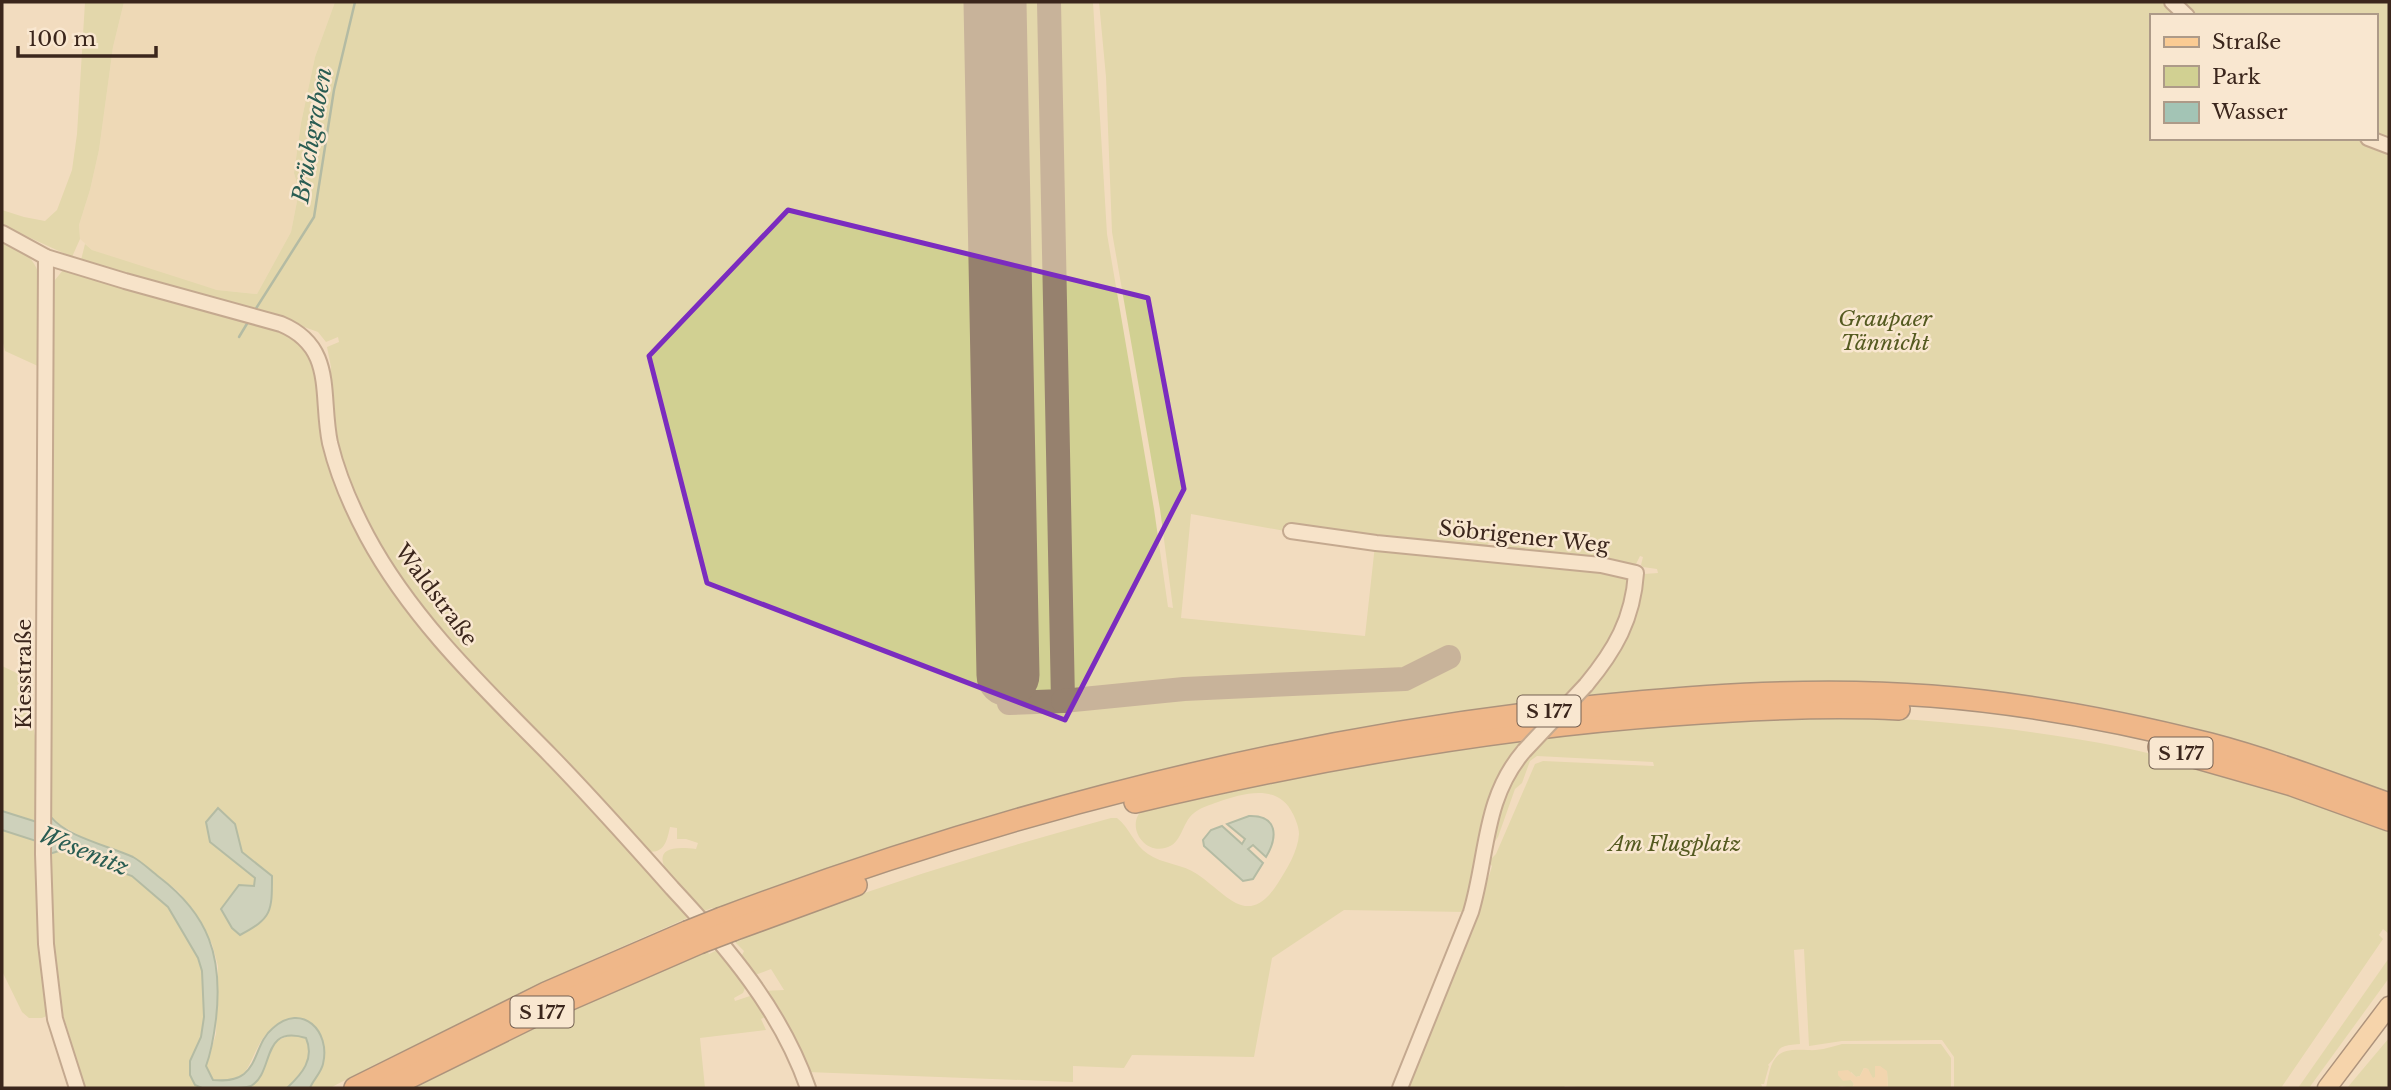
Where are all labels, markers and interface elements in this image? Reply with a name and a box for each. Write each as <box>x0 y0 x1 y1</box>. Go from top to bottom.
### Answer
scale bar <box>18 14 156 58</box>
legend <box>2150 14 2377 140</box>
text: 100 m <box>28 26 96 52</box>
text: Straße <box>2212 29 2281 55</box>
text: Park <box>2212 64 2261 90</box>
water label: Brüchgraben <box>286 65 338 206</box>
text: Wasser <box>2211 99 2288 125</box>
park label: Graupaer Tännicht <box>1838 306 1933 356</box>
street label: Söbrigener Weg <box>1437 515 1611 559</box>
street label: Waldstraße <box>389 538 483 651</box>
street label: Kiesstraße <box>11 619 37 729</box>
road number: S 177 <box>1518 696 1580 726</box>
road number: S 177 <box>2150 738 2212 768</box>
water label: Wesenitz <box>35 820 133 882</box>
park label: Am Flugplatz <box>1606 831 1741 857</box>
road number: S 177 <box>510 996 574 1028</box>

